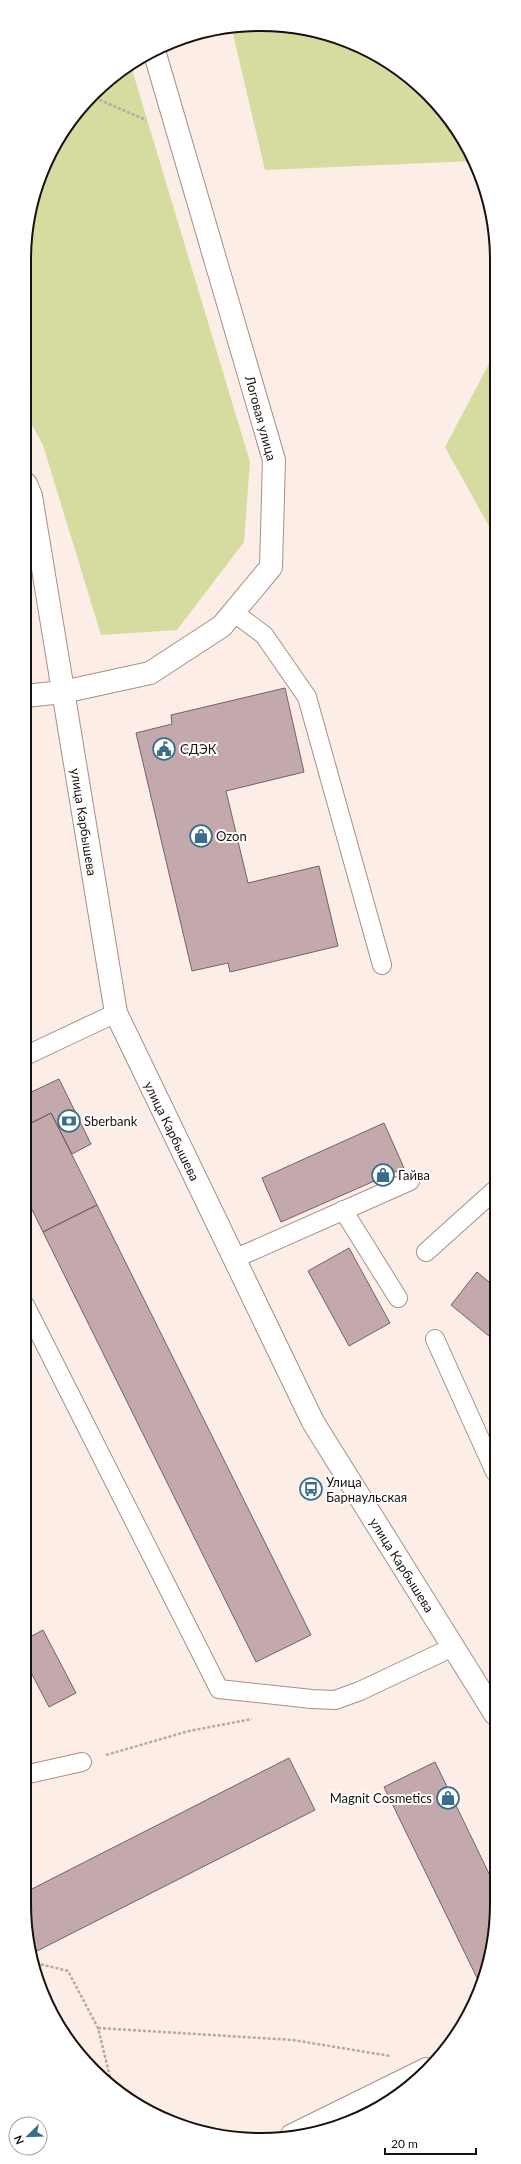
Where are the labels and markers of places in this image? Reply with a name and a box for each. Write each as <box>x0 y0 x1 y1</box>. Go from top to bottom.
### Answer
public building icon: СДЭК <box>151 736 177 762</box>
place label: СДЭК <box>180 741 217 757</box>
shop icon: Ozon <box>188 823 214 849</box>
place label: Ozon <box>216 828 247 844</box>
bank icon: Sberbank <box>56 1108 82 1134</box>
place label: Sberbank <box>84 1113 138 1129</box>
shop icon: Гайва <box>370 1162 396 1188</box>
place label: Гайва <box>398 1167 430 1183</box>
place label: Улица Барнаульская <box>326 1474 407 1505</box>
bus stop icon: Улица Барнаульская <box>298 1476 324 1502</box>
shop icon: Magnit Cosmetics <box>435 1785 461 1811</box>
place label: Magnit Cosmetics <box>330 1790 432 1806</box>

